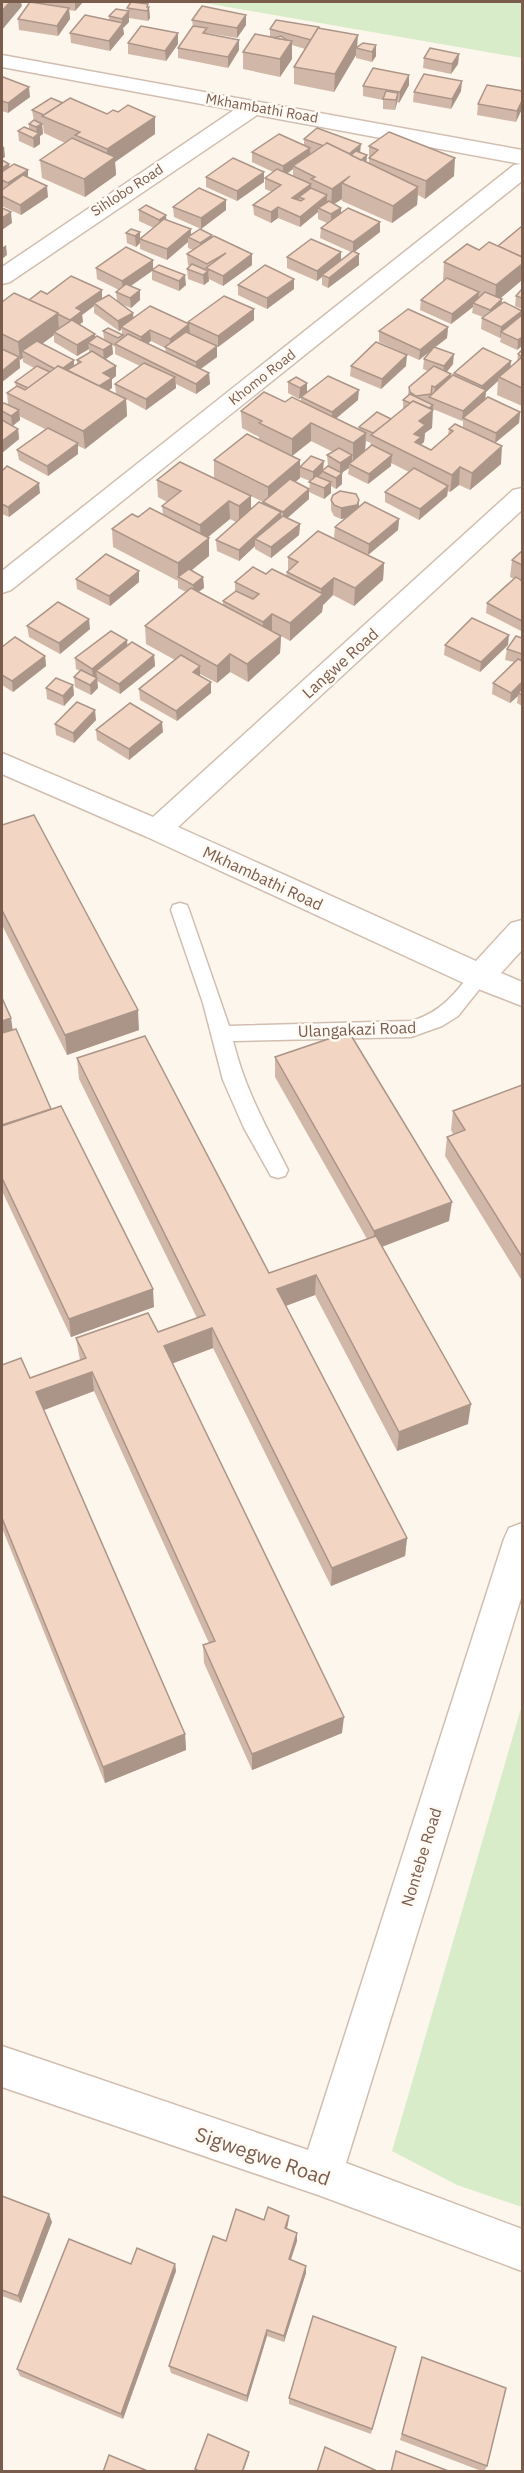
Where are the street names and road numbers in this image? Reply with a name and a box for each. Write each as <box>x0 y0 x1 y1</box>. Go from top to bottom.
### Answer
street label: Mkhambathi Road <box>204 89 320 127</box>
street label: Sihlobo Road <box>87 160 167 220</box>
street label: Khomo Road <box>225 345 299 409</box>
street label: Langwe Road <box>298 624 382 702</box>
street label: Mkhambathi Road <box>200 841 326 915</box>
street label: Ulangakazi Road <box>297 1017 417 1041</box>
street label: Nontebe Road <box>396 1805 446 1909</box>
street label: Sigwegwe Road <box>192 2120 334 2192</box>

